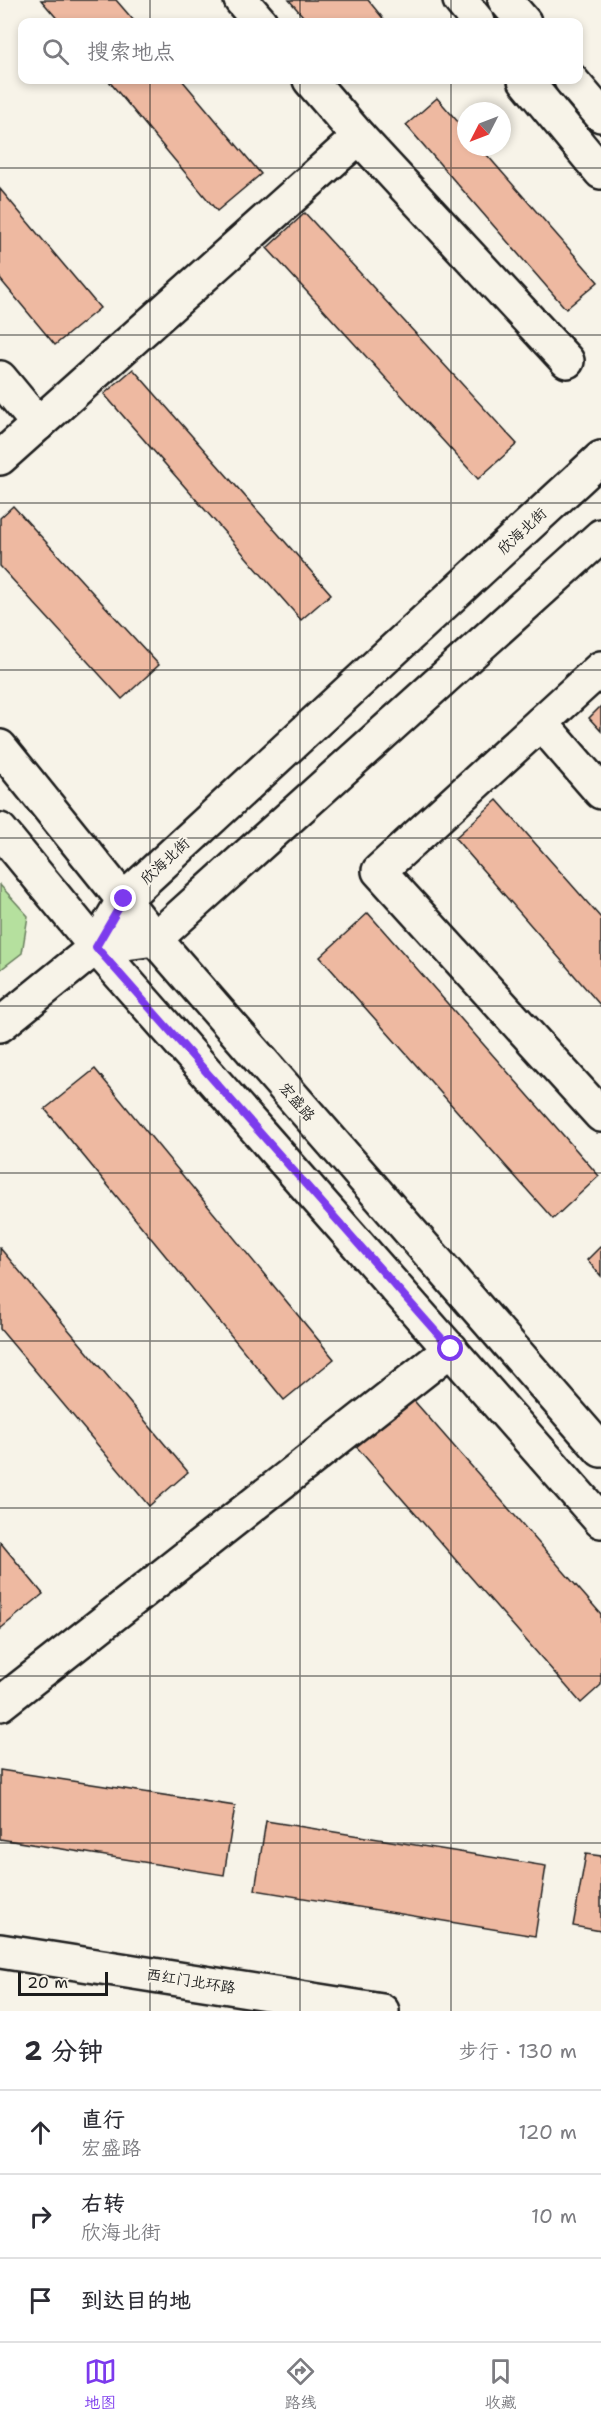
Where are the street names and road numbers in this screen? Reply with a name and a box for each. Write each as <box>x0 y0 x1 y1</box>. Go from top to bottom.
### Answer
street label: 欣海北街 <box>493 503 551 559</box>
street label: 欣海北街 <box>136 833 194 889</box>
street label: 宏盛路 <box>275 1078 319 1126</box>
street label: 西红门北环路 <box>145 1964 237 1998</box>

